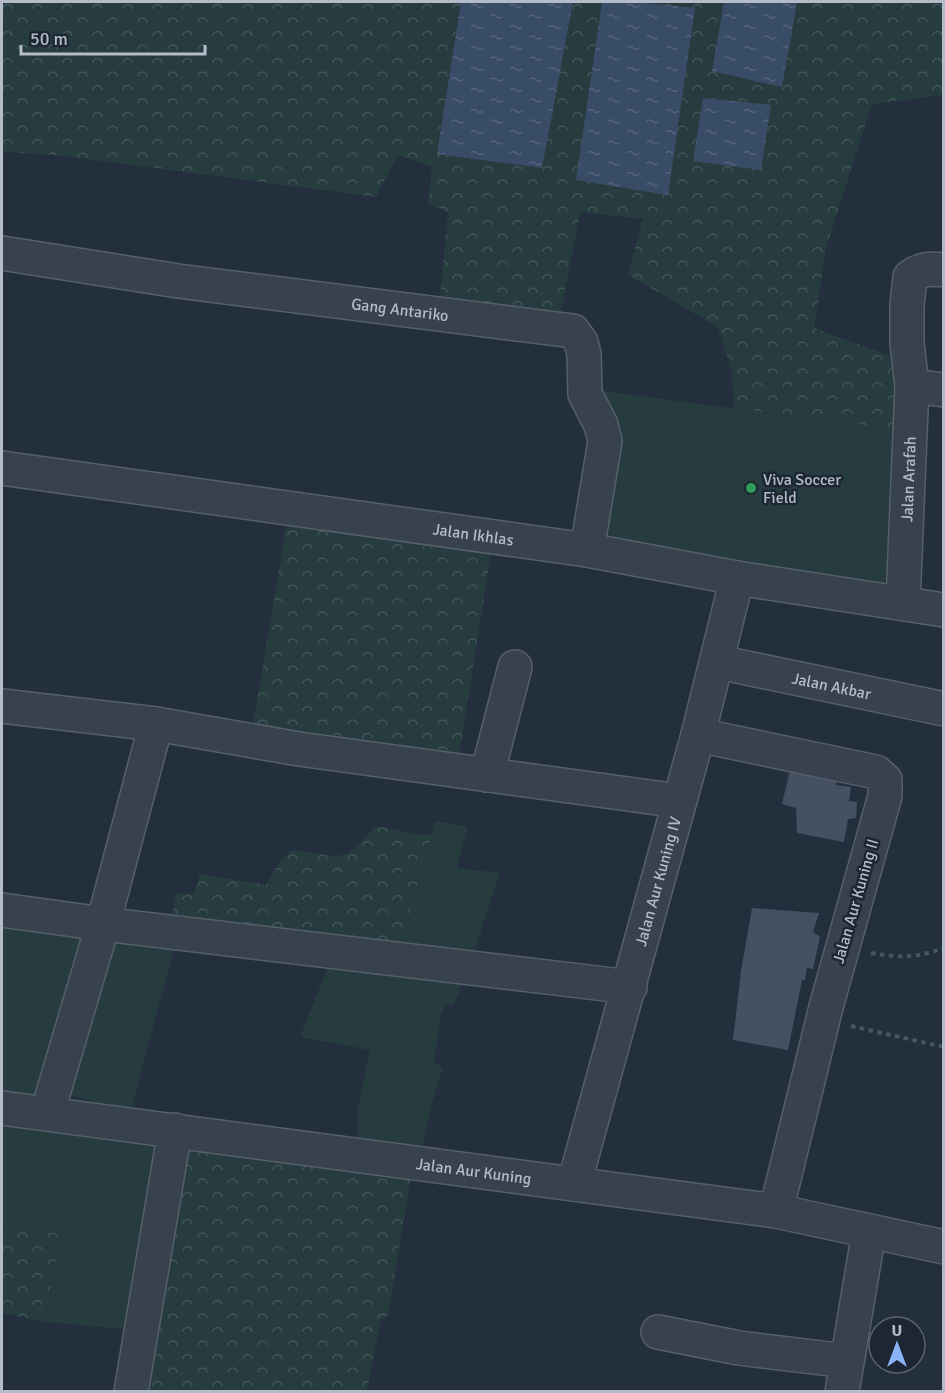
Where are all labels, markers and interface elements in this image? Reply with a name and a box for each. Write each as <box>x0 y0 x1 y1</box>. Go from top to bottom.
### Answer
scale bar <box>21 18 206 56</box>
text: 50 m <box>30 28 68 50</box>
street label: Gang Antariko <box>350 294 450 326</box>
street label: Jalan Arafah <box>897 436 921 522</box>
place label: Viva Soccer Field <box>763 470 841 508</box>
marker: Viva Soccer Field <box>744 481 758 495</box>
street label: Jalan Ikhlas <box>432 520 515 551</box>
street label: Jalan Akbar <box>790 669 873 705</box>
street label: Jalan Aur Kuning IV <box>631 815 686 949</box>
street label: Jalan Aur Kuning II <box>829 837 883 966</box>
street label: Jalan Aur Kuning <box>415 1154 533 1189</box>
north arrow <box>867 1315 927 1375</box>
text: U <box>892 1321 902 1341</box>

